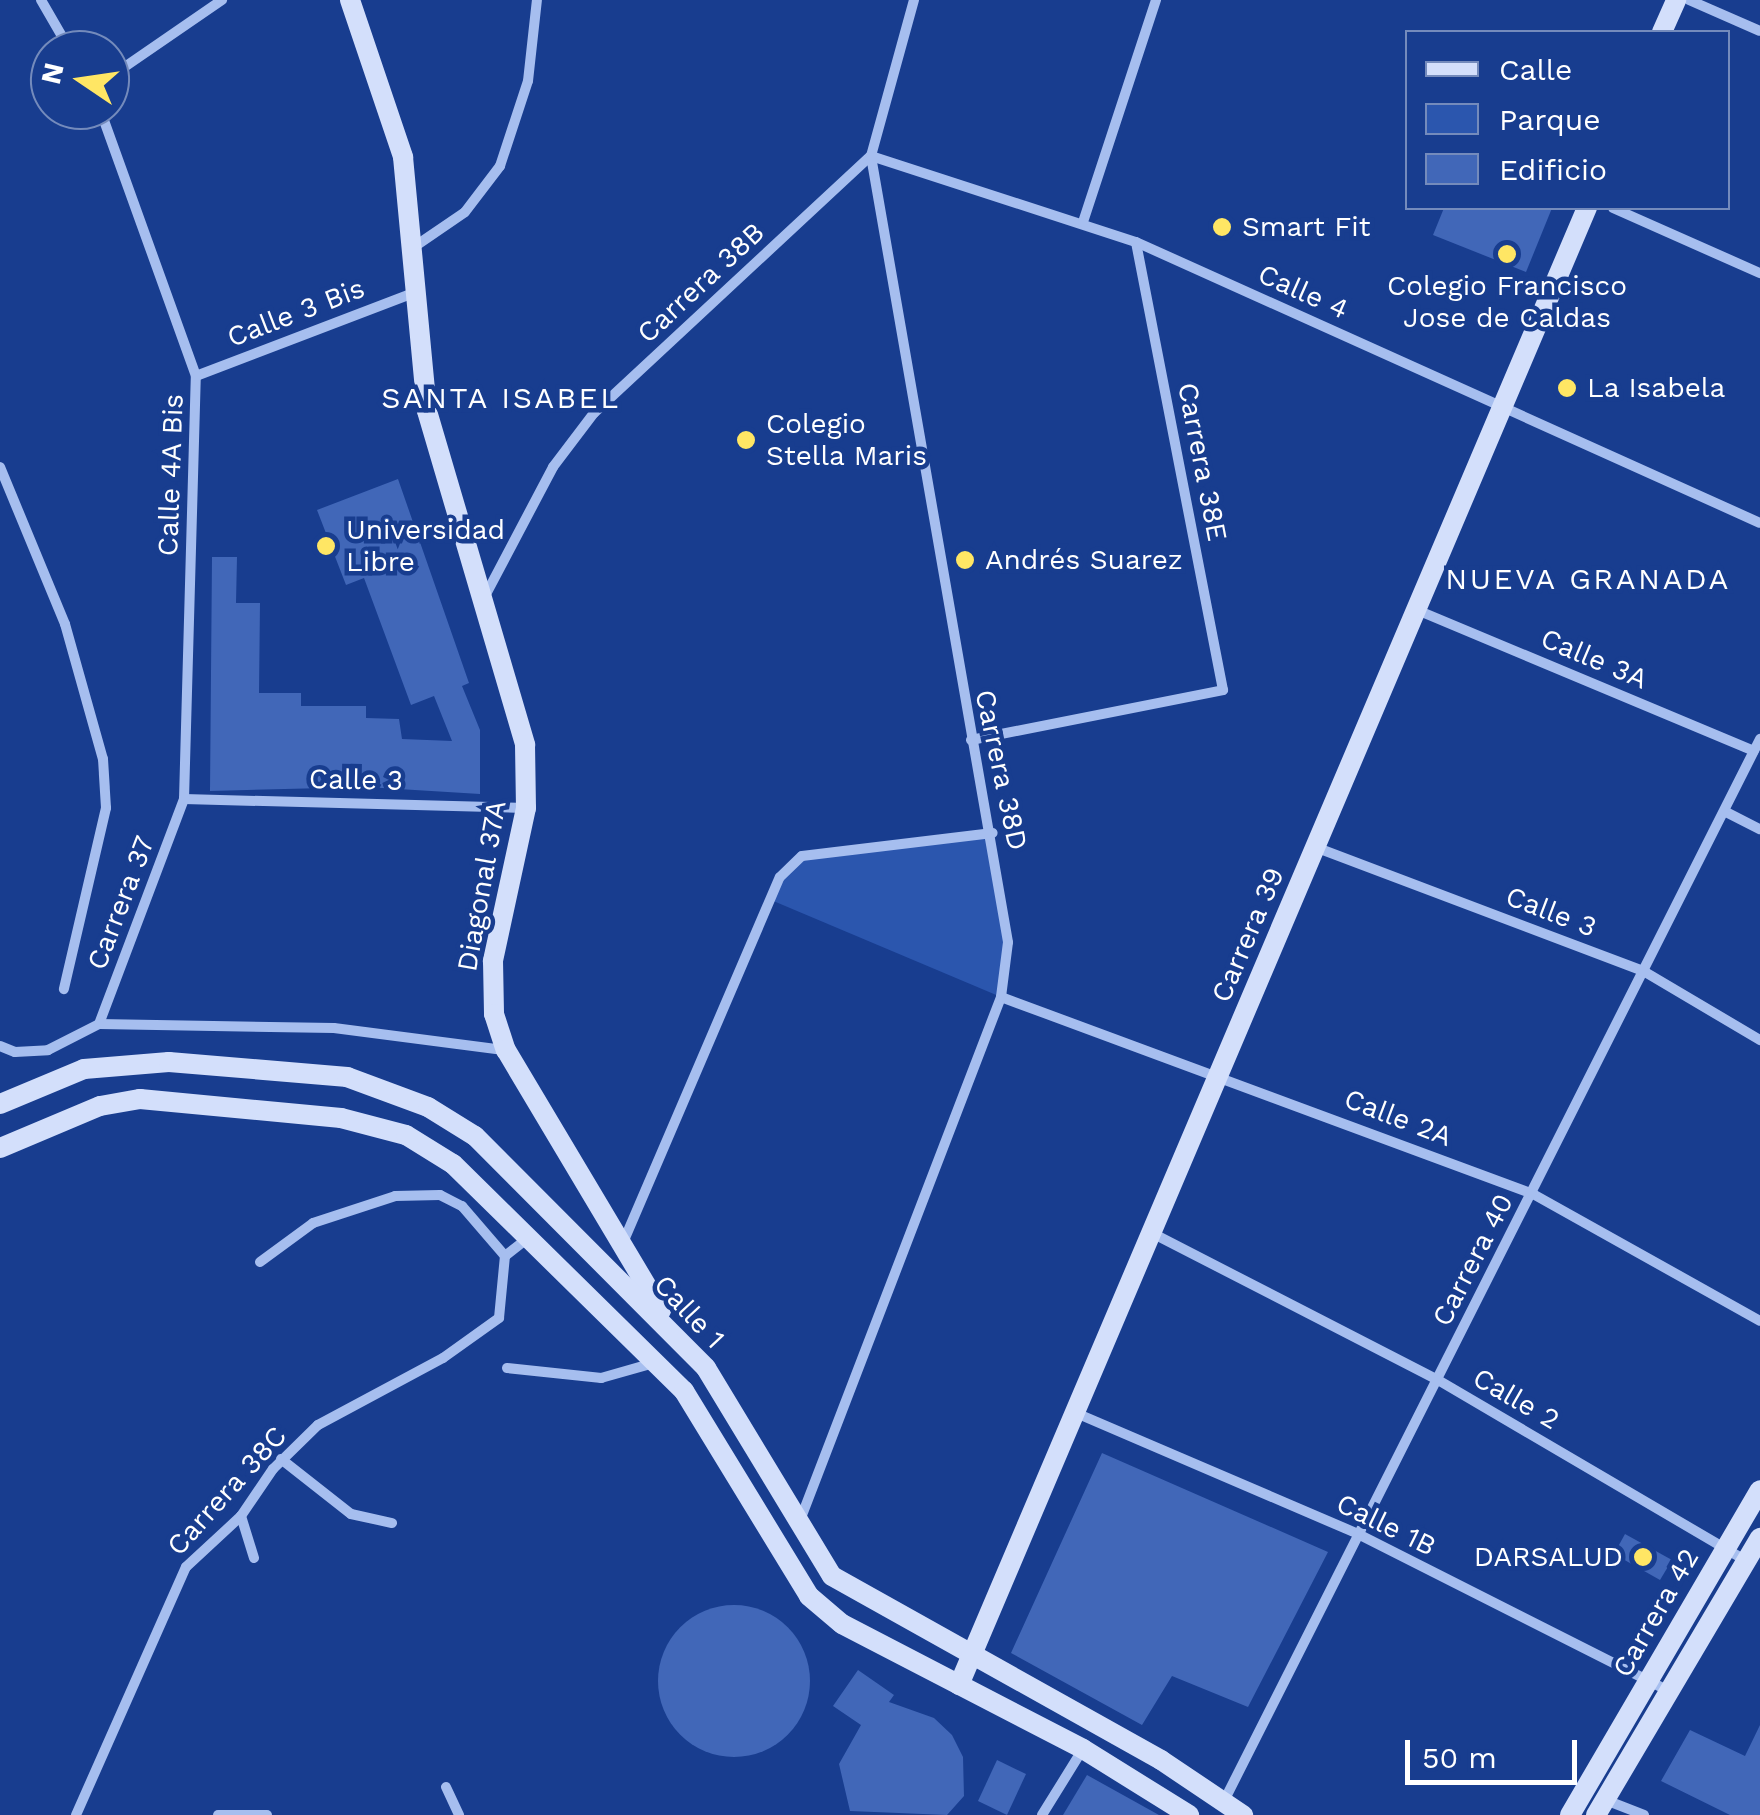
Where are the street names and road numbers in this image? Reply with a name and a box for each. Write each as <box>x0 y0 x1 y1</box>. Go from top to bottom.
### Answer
street label: Carrera 38B <box>630 216 772 350</box>
street label: Calle 4 <box>1253 257 1353 327</box>
street label: Calle 3 Bis <box>223 271 369 355</box>
street label: Carrera 38E <box>1170 380 1234 544</box>
street label: Calle 4A Bis <box>151 393 191 557</box>
street label: Calle 3A <box>1536 622 1652 696</box>
street label: Carrera 38D <box>968 686 1034 854</box>
street label: Calle 3 <box>309 762 403 798</box>
street label: Diagonal 37A <box>450 797 514 975</box>
street label: Carrera 37 <box>80 831 162 975</box>
street label: Carrera 39 <box>1204 862 1292 1008</box>
street label: Calle 3 <box>1501 879 1601 945</box>
street label: Calle 2A <box>1339 1082 1457 1154</box>
street label: Carrera 40 <box>1425 1188 1521 1332</box>
street label: Calle 1 <box>646 1268 732 1356</box>
street label: Calle 2 <box>1467 1361 1565 1437</box>
street label: Carrera 38C <box>160 1419 294 1563</box>
street label: Calle 1B <box>1331 1486 1441 1564</box>
street label: Carrera 42 <box>1606 1542 1706 1684</box>

